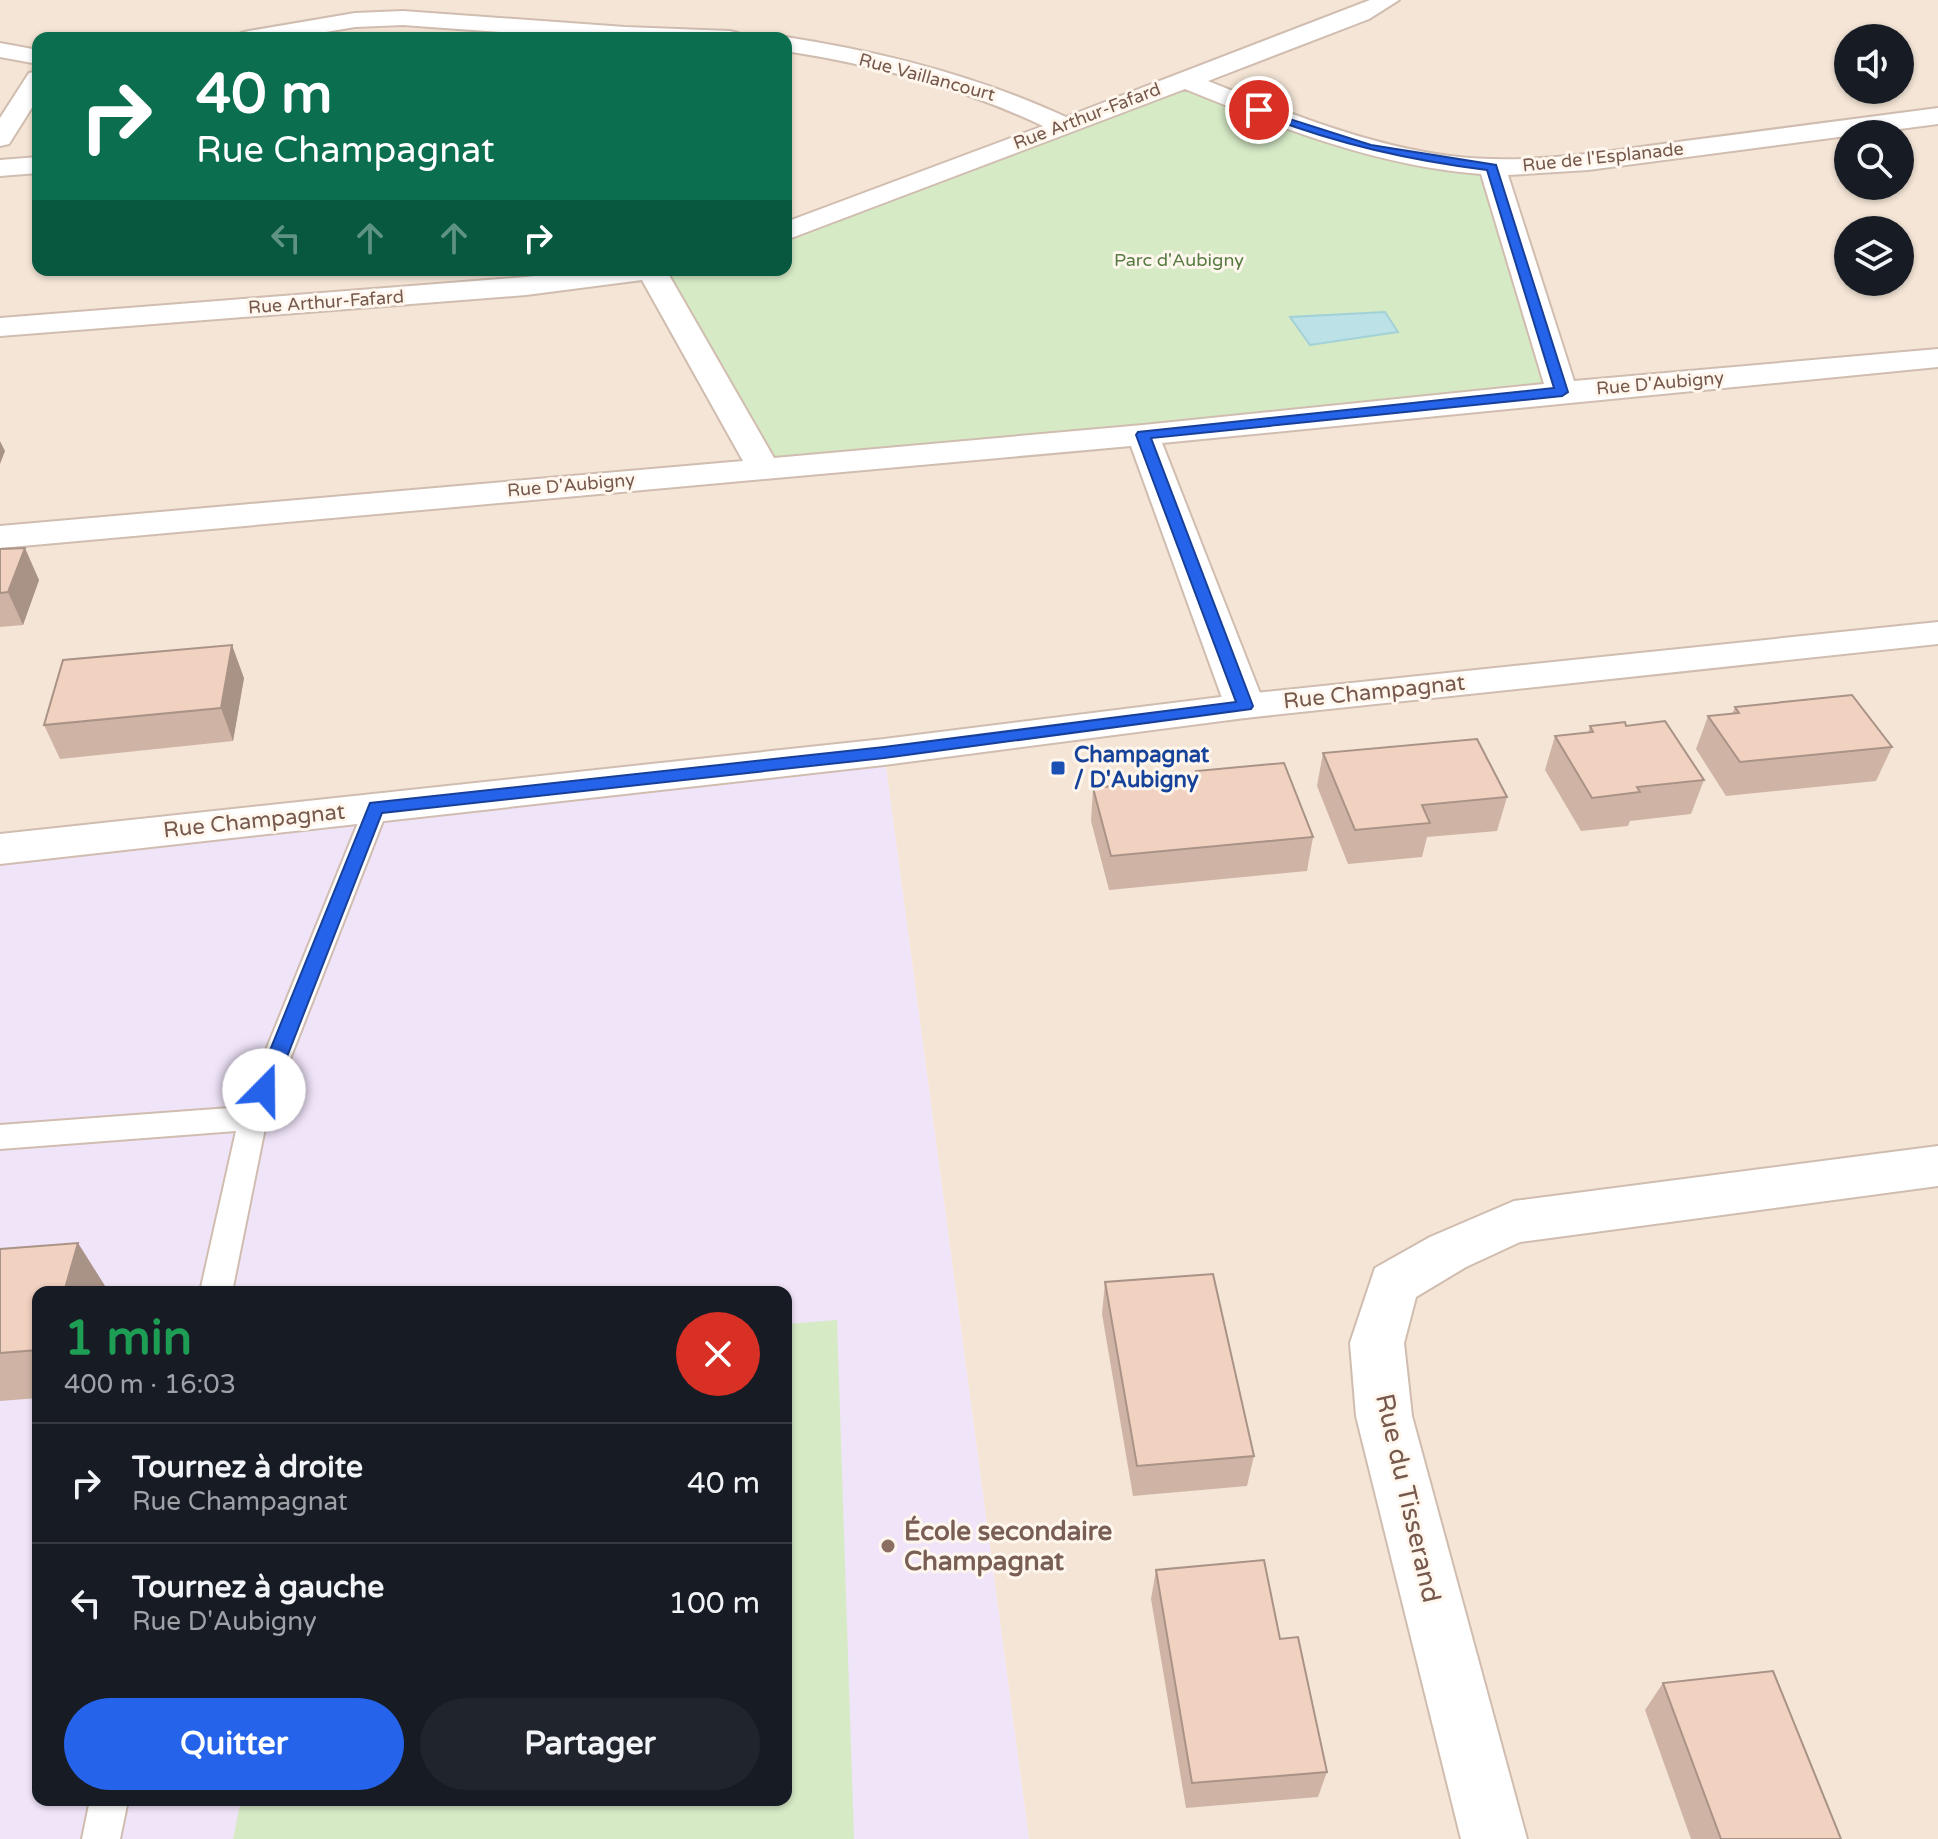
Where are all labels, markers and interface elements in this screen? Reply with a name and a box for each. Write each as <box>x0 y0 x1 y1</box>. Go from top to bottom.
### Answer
map controls <box>1834 24 1914 296</box>
button: sound <box>1834 24 1914 104</box>
street label: Rue Vaillancourt <box>857 48 998 106</box>
text: 40 m <box>196 61 332 128</box>
icon: right <box>64 64 168 168</box>
pin <box>1225 76 1293 144</box>
street label: Rue Arthur-Fafard <box>1010 78 1164 154</box>
icon: arrive <box>1237 88 1281 132</box>
button: search <box>1834 120 1914 200</box>
text: Rue Champagnat <box>196 129 495 172</box>
street label: Rue de l'Esplanade <box>1521 138 1685 176</box>
icon: left <box>264 216 308 260</box>
icon: ahead <box>348 216 392 260</box>
icon: ahead <box>432 216 476 260</box>
icon: right <box>516 216 560 260</box>
button: layers <box>1834 216 1914 296</box>
park label: Parc d'Aubigny <box>1114 249 1244 271</box>
street label: Rue Arthur-Fafard <box>247 286 405 318</box>
street label: Rue D'Aubigny <box>1595 366 1725 400</box>
street label: Rue D'Aubigny <box>506 468 636 502</box>
street label: Rue Champagnat <box>1282 670 1466 714</box>
place label: Champagnat / D'Aubigny <box>1074 742 1210 793</box>
marker: Champagnat / D'Aubigny <box>1049 759 1067 777</box>
street label: Rue Champagnat <box>162 799 346 843</box>
position arrow <box>222 1048 306 1132</box>
text: 1 min <box>64 1310 192 1368</box>
button: close <box>676 1312 760 1396</box>
text: 400 m · 16:03 <box>64 1369 236 1400</box>
street label: Rue du Tisserand <box>1369 1391 1447 1605</box>
text: Tournez à droite <box>132 1449 363 1486</box>
icon: right <box>64 1461 108 1505</box>
text: 40 m <box>687 1465 760 1502</box>
text: Rue Champagnat <box>132 1486 348 1517</box>
place label: École secondaire Champagnat <box>904 1515 1112 1577</box>
marker: École secondaire Champagnat <box>879 1537 897 1555</box>
text: Tournez à gauche <box>132 1569 384 1606</box>
icon: left <box>64 1581 108 1625</box>
text: 100 m <box>668 1585 760 1622</box>
text: Rue D'Aubigny <box>132 1606 317 1637</box>
button: Quitter <box>64 1698 404 1790</box>
button: Partager <box>420 1698 760 1790</box>

